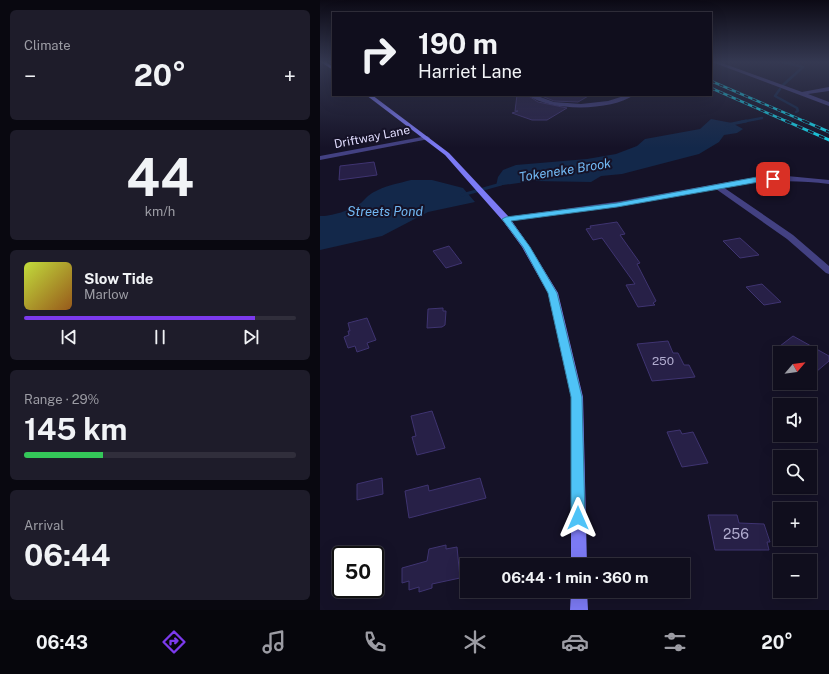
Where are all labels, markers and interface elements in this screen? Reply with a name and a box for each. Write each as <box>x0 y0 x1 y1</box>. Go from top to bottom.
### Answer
text: 190 m <box>418 27 498 60</box>
icon: right <box>352 28 404 80</box>
text: Climate <box>24 38 71 53</box>
text: 20° <box>134 57 186 93</box>
text: Harriet Lane <box>418 61 522 82</box>
text: − <box>24 63 36 89</box>
text: + <box>284 63 296 89</box>
street label: Driftway Lane <box>333 123 411 151</box>
text: 44 <box>126 147 194 208</box>
water label: Tokeneke Brook <box>518 155 612 185</box>
pin <box>756 162 790 196</box>
icon: arrive <box>762 168 784 190</box>
text: km/h <box>145 204 175 219</box>
water label: Streets Pond <box>347 204 423 219</box>
text: Slow Tide <box>84 270 153 287</box>
text: Marlow <box>84 287 129 302</box>
icon: previous <box>58 326 80 348</box>
icon: pause <box>149 326 171 348</box>
icon: next <box>240 326 262 348</box>
north arrow <box>773 346 817 390</box>
map controls <box>773 346 817 598</box>
house number: 250 <box>652 354 674 368</box>
text: Range · 29% <box>24 392 99 407</box>
button: sound <box>773 398 817 442</box>
text: 145 km <box>24 411 127 447</box>
button: search <box>773 450 817 494</box>
position arrow <box>557 497 599 539</box>
button: + <box>773 502 817 546</box>
text: Arrival <box>24 518 64 533</box>
house number: 256 <box>723 526 749 542</box>
text: 06:44 <box>24 537 110 573</box>
speed limit sign: 50 <box>332 546 384 598</box>
button: − <box>773 554 817 598</box>
text: 06:44 · 1 min · 360 m <box>502 569 648 586</box>
icon: directions <box>160 628 188 656</box>
icon: music <box>260 628 288 656</box>
icon: phone <box>361 628 389 656</box>
icon: climate <box>461 628 489 656</box>
icon: car <box>561 628 589 656</box>
icon: filters <box>661 628 689 656</box>
text: 06:43 <box>36 632 88 653</box>
text: 20° <box>761 632 793 653</box>

